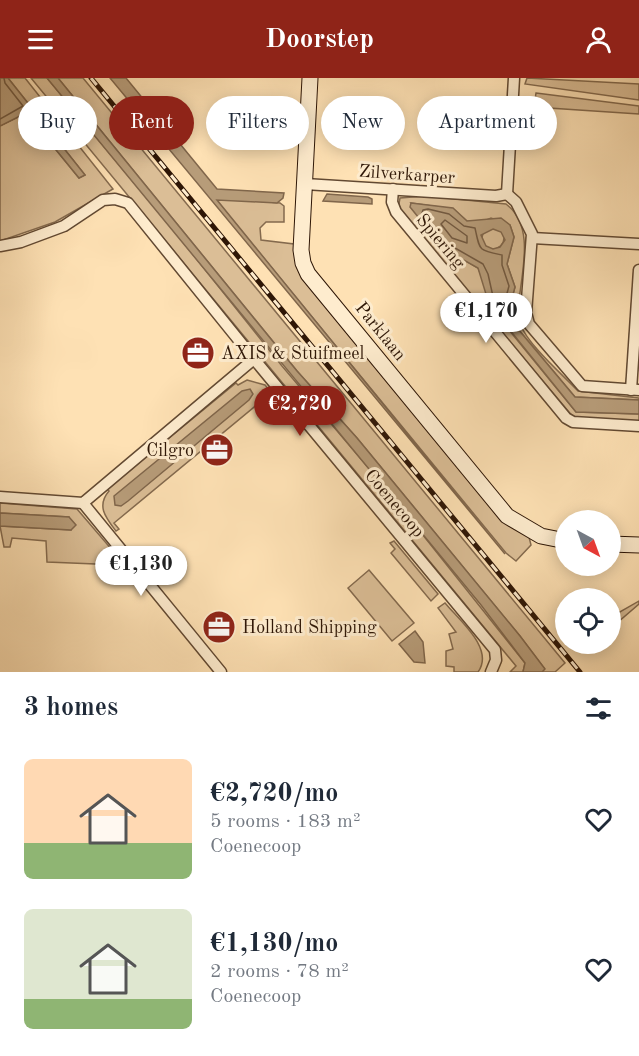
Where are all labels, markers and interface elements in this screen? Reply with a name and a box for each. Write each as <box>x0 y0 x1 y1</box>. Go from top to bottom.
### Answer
icon: menu <box>24 23 57 56</box>
icon: person <box>582 23 615 56</box>
text: Doorstep <box>265 26 374 53</box>
chip: Buy <box>18 96 97 150</box>
chip: Rent <box>109 96 194 150</box>
chip: Filters <box>206 96 309 150</box>
chip: New <box>321 96 405 150</box>
chip: Apartment <box>417 96 557 150</box>
street label: Zilverkarper <box>358 163 456 187</box>
street label: Spiering <box>412 211 468 273</box>
pin: €1,170 <box>437 293 535 344</box>
street label: Parklaan <box>351 299 409 364</box>
text: €1,170 <box>454 302 518 322</box>
office icon: AXIS & Stuifmeel <box>180 335 216 371</box>
place label: AXIS & Stuifmeel <box>221 345 364 363</box>
pin: €2,720 <box>251 386 349 437</box>
text: €2,720 <box>268 395 332 415</box>
office icon: Cilgro <box>199 432 235 468</box>
place label: Cilgro <box>146 442 194 460</box>
street label: Coenecoop <box>361 466 428 541</box>
north arrow <box>555 510 621 576</box>
map controls <box>555 510 621 654</box>
pin: €1,130 <box>92 546 190 597</box>
text: €1,130 <box>109 555 173 575</box>
button: locate <box>555 588 621 654</box>
office icon: Holland Shipping <box>201 609 237 645</box>
place label: Holland Shipping <box>242 619 377 637</box>
icon: filters <box>582 692 615 725</box>
text: 3 homes <box>24 695 118 721</box>
text: €2,720/mo <box>210 781 338 807</box>
icon: home <box>72 783 144 855</box>
icon: heart <box>582 803 615 836</box>
text: 5 rooms · 183 m² <box>210 812 360 832</box>
text: Coenecoop <box>210 837 301 857</box>
text: €1,130/mo <box>210 931 338 957</box>
icon: home <box>72 933 144 1005</box>
icon: heart <box>582 953 615 986</box>
text: 2 rooms · 78 m² <box>210 962 349 982</box>
text: Coenecoop <box>210 987 301 1007</box>

